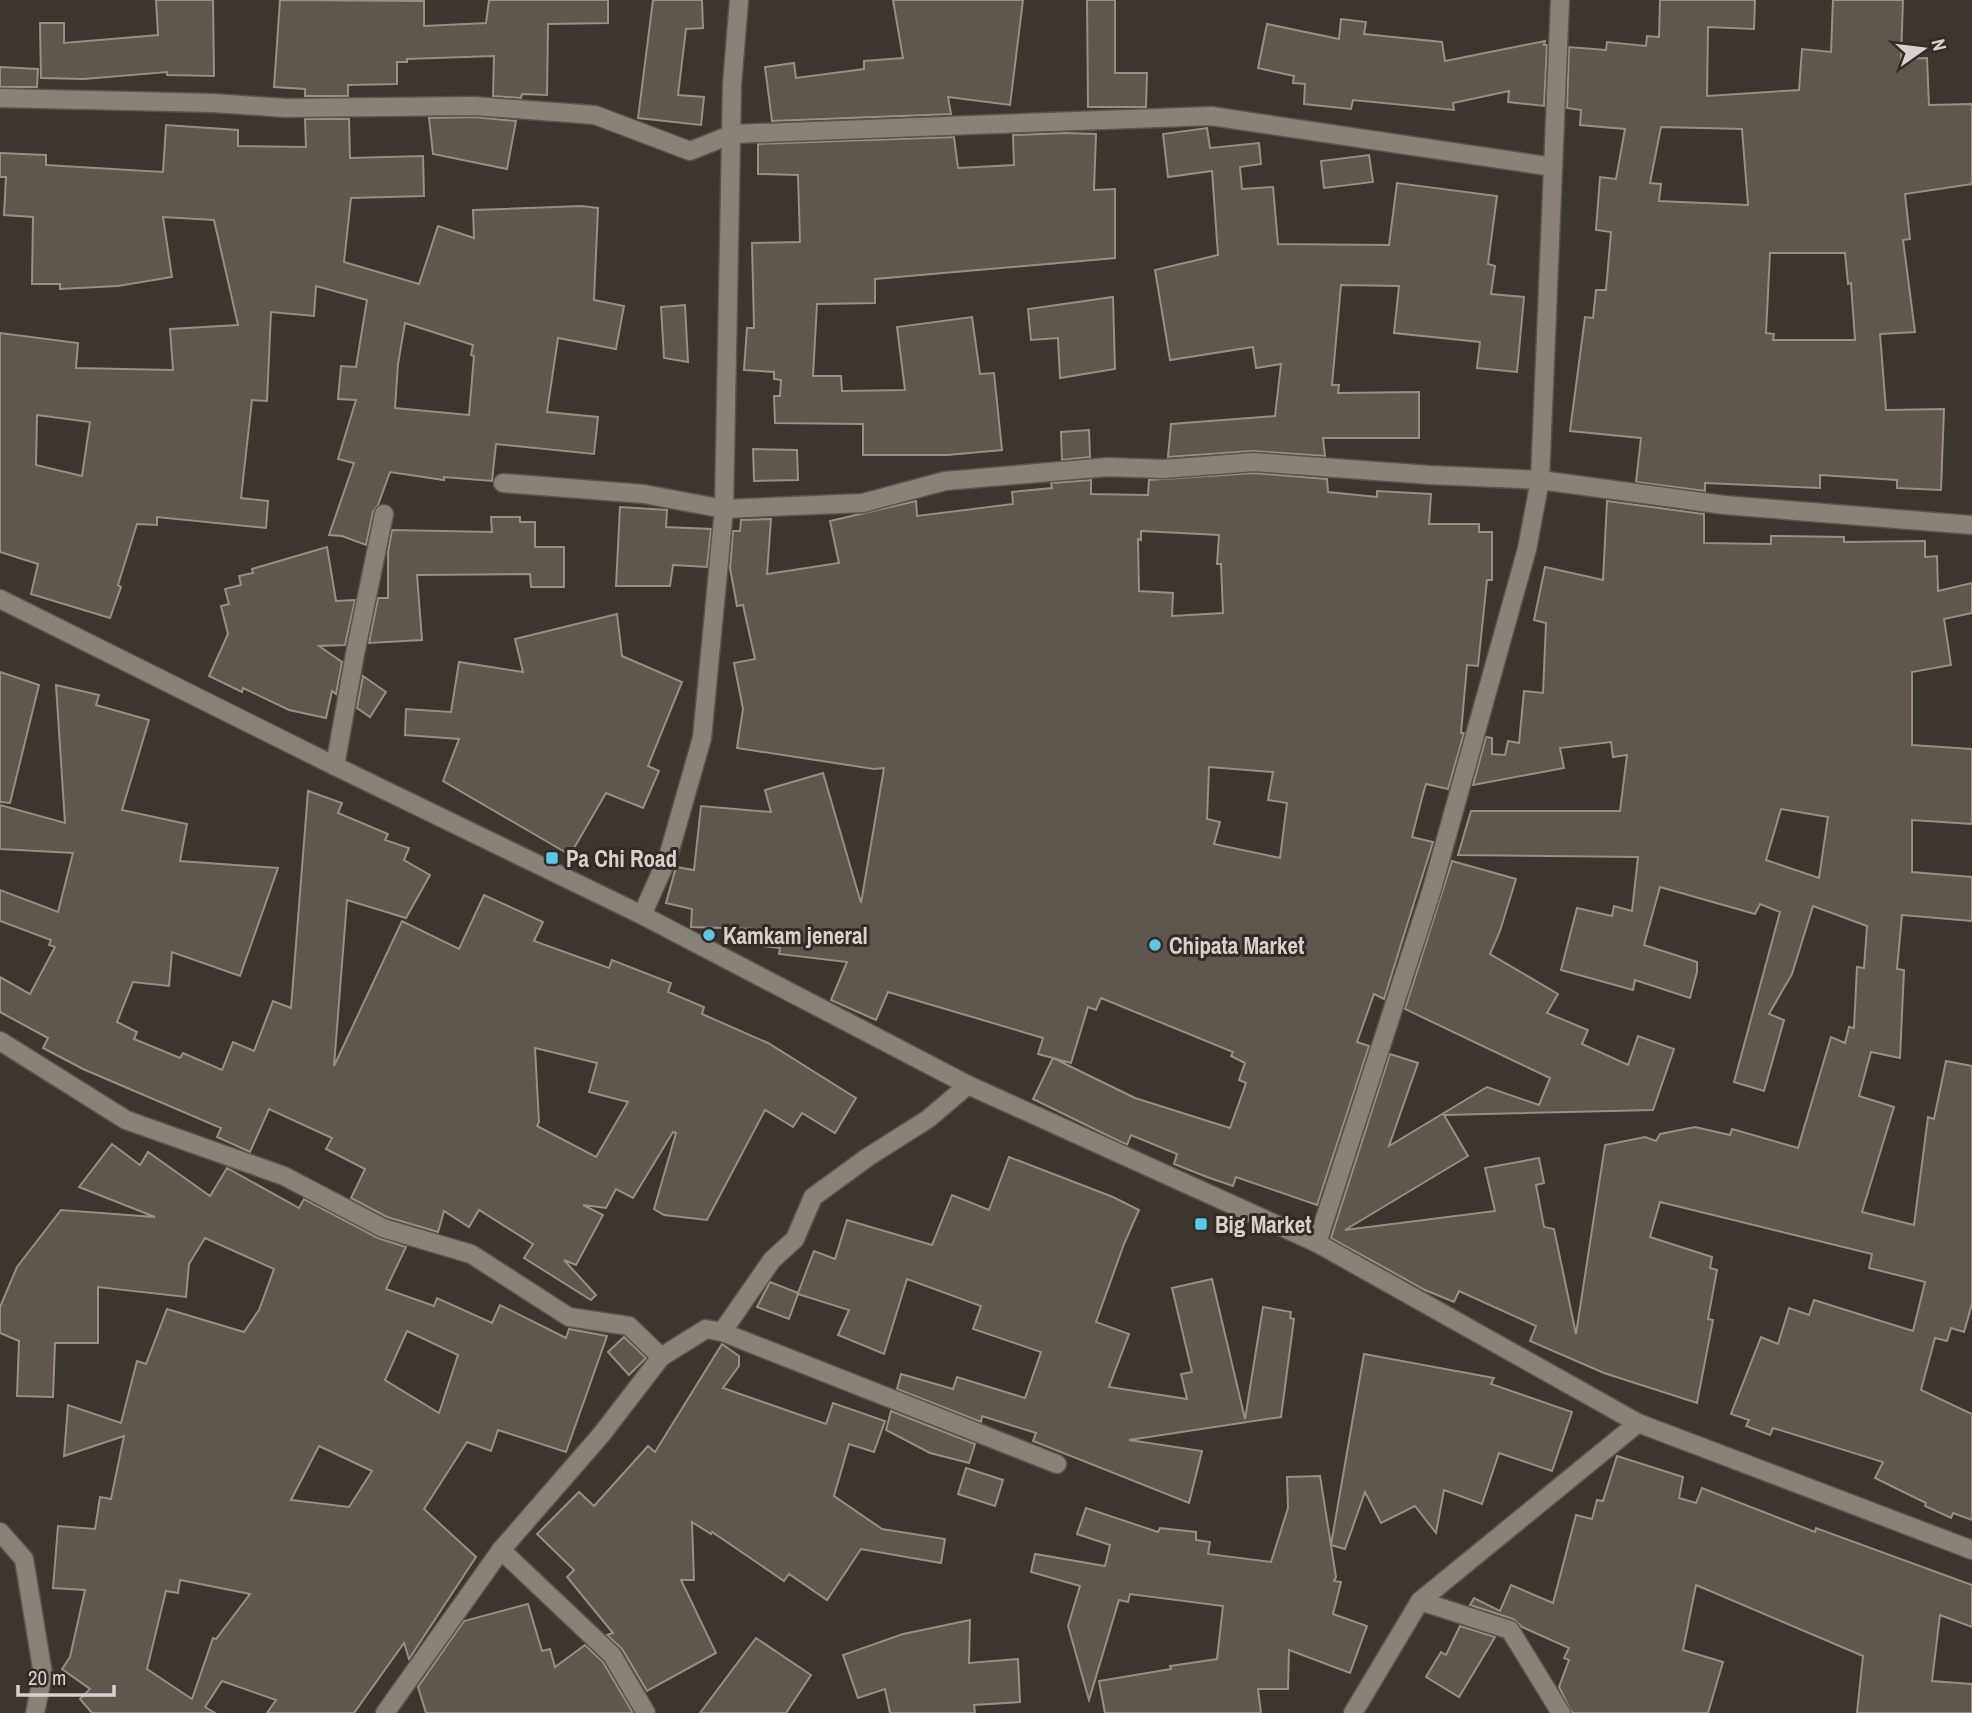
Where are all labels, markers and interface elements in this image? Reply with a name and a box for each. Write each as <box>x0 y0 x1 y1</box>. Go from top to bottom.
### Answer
north arrow <box>1888 14 1958 84</box>
text: N <box>1926 36 1953 53</box>
place label: Pa Chi Road <box>566 843 677 874</box>
marker: Pa Chi Road <box>544 850 560 866</box>
place label: Kamkam jeneral <box>723 920 868 951</box>
marker: Kamkam jeneral <box>701 927 717 943</box>
place label: Chipata Market <box>1169 930 1304 961</box>
marker: Chipata Market <box>1147 937 1163 953</box>
place label: Big Market <box>1215 1209 1311 1240</box>
marker: Big Market <box>1193 1216 1209 1232</box>
scale bar <box>18 1654 114 1698</box>
text: 20 m <box>28 1663 66 1692</box>

